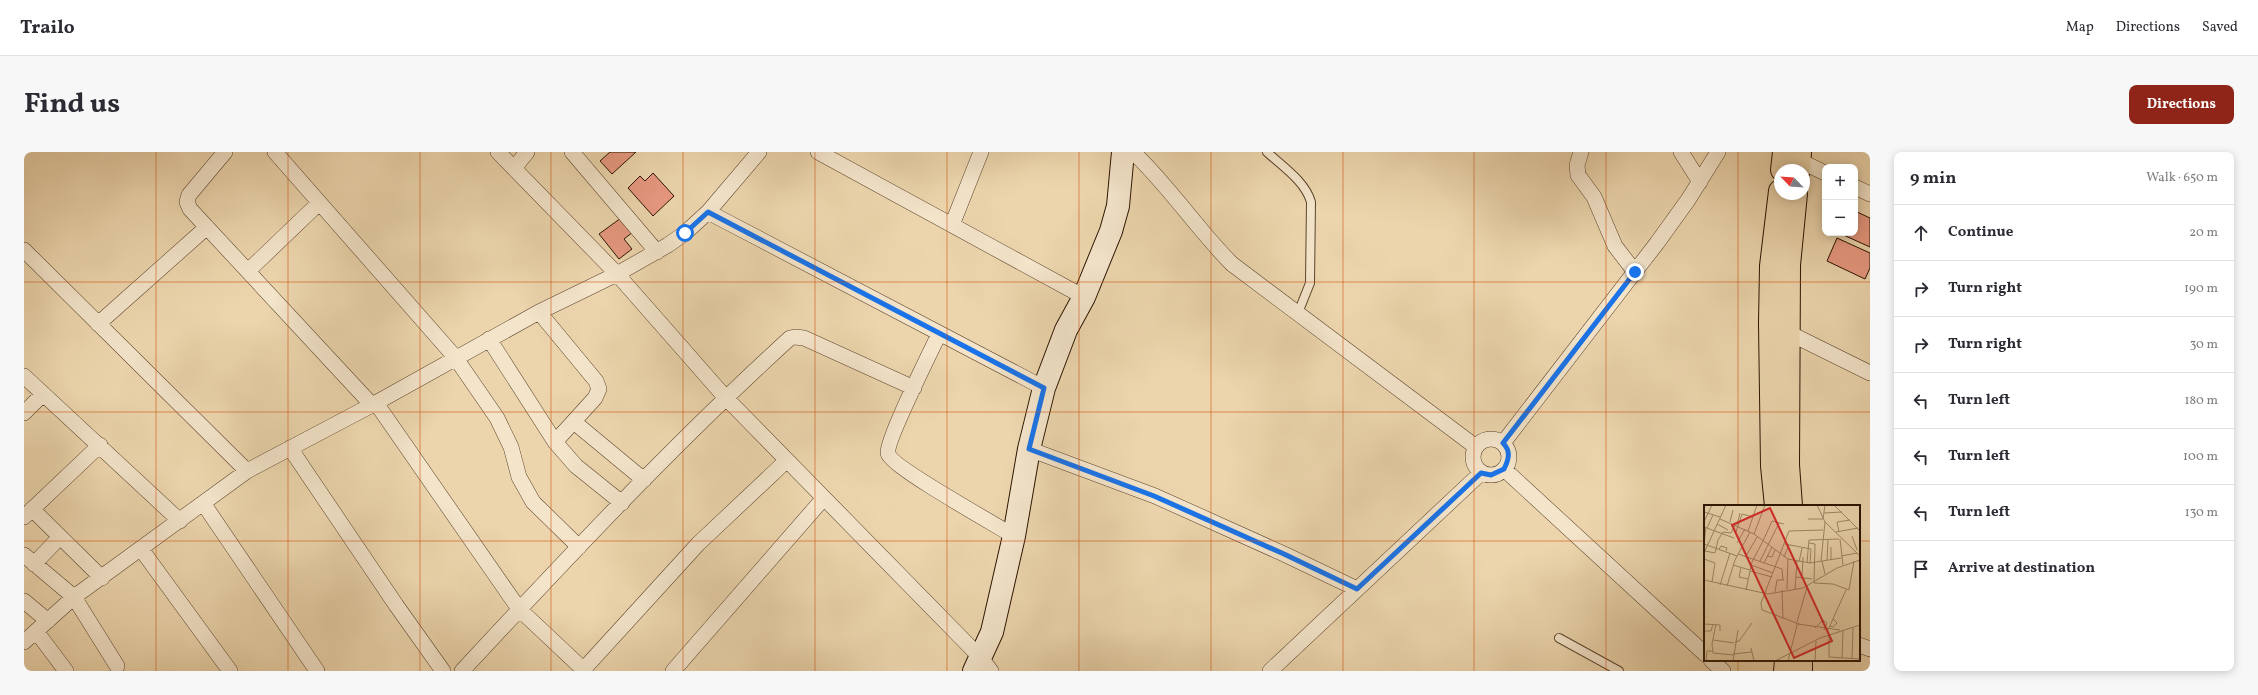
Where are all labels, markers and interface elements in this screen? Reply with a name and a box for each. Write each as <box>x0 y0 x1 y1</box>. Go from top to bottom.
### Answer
text: Trailo <box>20 15 75 41</box>
text: Map <box>2066 18 2094 37</box>
text: Directions <box>2116 18 2180 37</box>
text: Saved <box>2202 18 2238 37</box>
text: Find us <box>24 85 120 124</box>
button: Directions <box>2129 85 2234 124</box>
north arrow <box>1774 164 1810 200</box>
map controls <box>1822 164 1858 236</box>
button: + <box>1822 164 1858 200</box>
text: 9 min <box>1910 167 1956 190</box>
text: Walk · 650 m <box>2146 169 2218 187</box>
button: − <box>1822 200 1858 236</box>
icon: ahead <box>1910 222 1932 244</box>
text: Continue <box>1948 222 2013 243</box>
route start <box>676 224 694 242</box>
text: 20 m <box>2189 224 2218 242</box>
route end <box>1626 263 1644 281</box>
icon: right <box>1910 278 1932 300</box>
text: Turn right <box>1948 278 2022 299</box>
text: 190 m <box>2184 280 2218 298</box>
icon: right <box>1910 334 1932 356</box>
text: Turn right <box>1948 334 2022 355</box>
text: 30 m <box>2190 336 2218 354</box>
icon: left <box>1910 390 1932 412</box>
text: Turn left <box>1948 390 2010 411</box>
text: 180 m <box>2184 392 2218 410</box>
icon: left <box>1910 446 1932 468</box>
text: Turn left <box>1948 446 2010 467</box>
text: 100 m <box>2183 448 2218 466</box>
icon: left <box>1910 502 1932 524</box>
text: Turn left <box>1948 502 2010 523</box>
text: 130 m <box>2185 504 2218 522</box>
inset map <box>1704 505 1860 661</box>
icon: arrive <box>1910 558 1932 580</box>
text: Arrive at destination <box>1948 558 2095 579</box>

